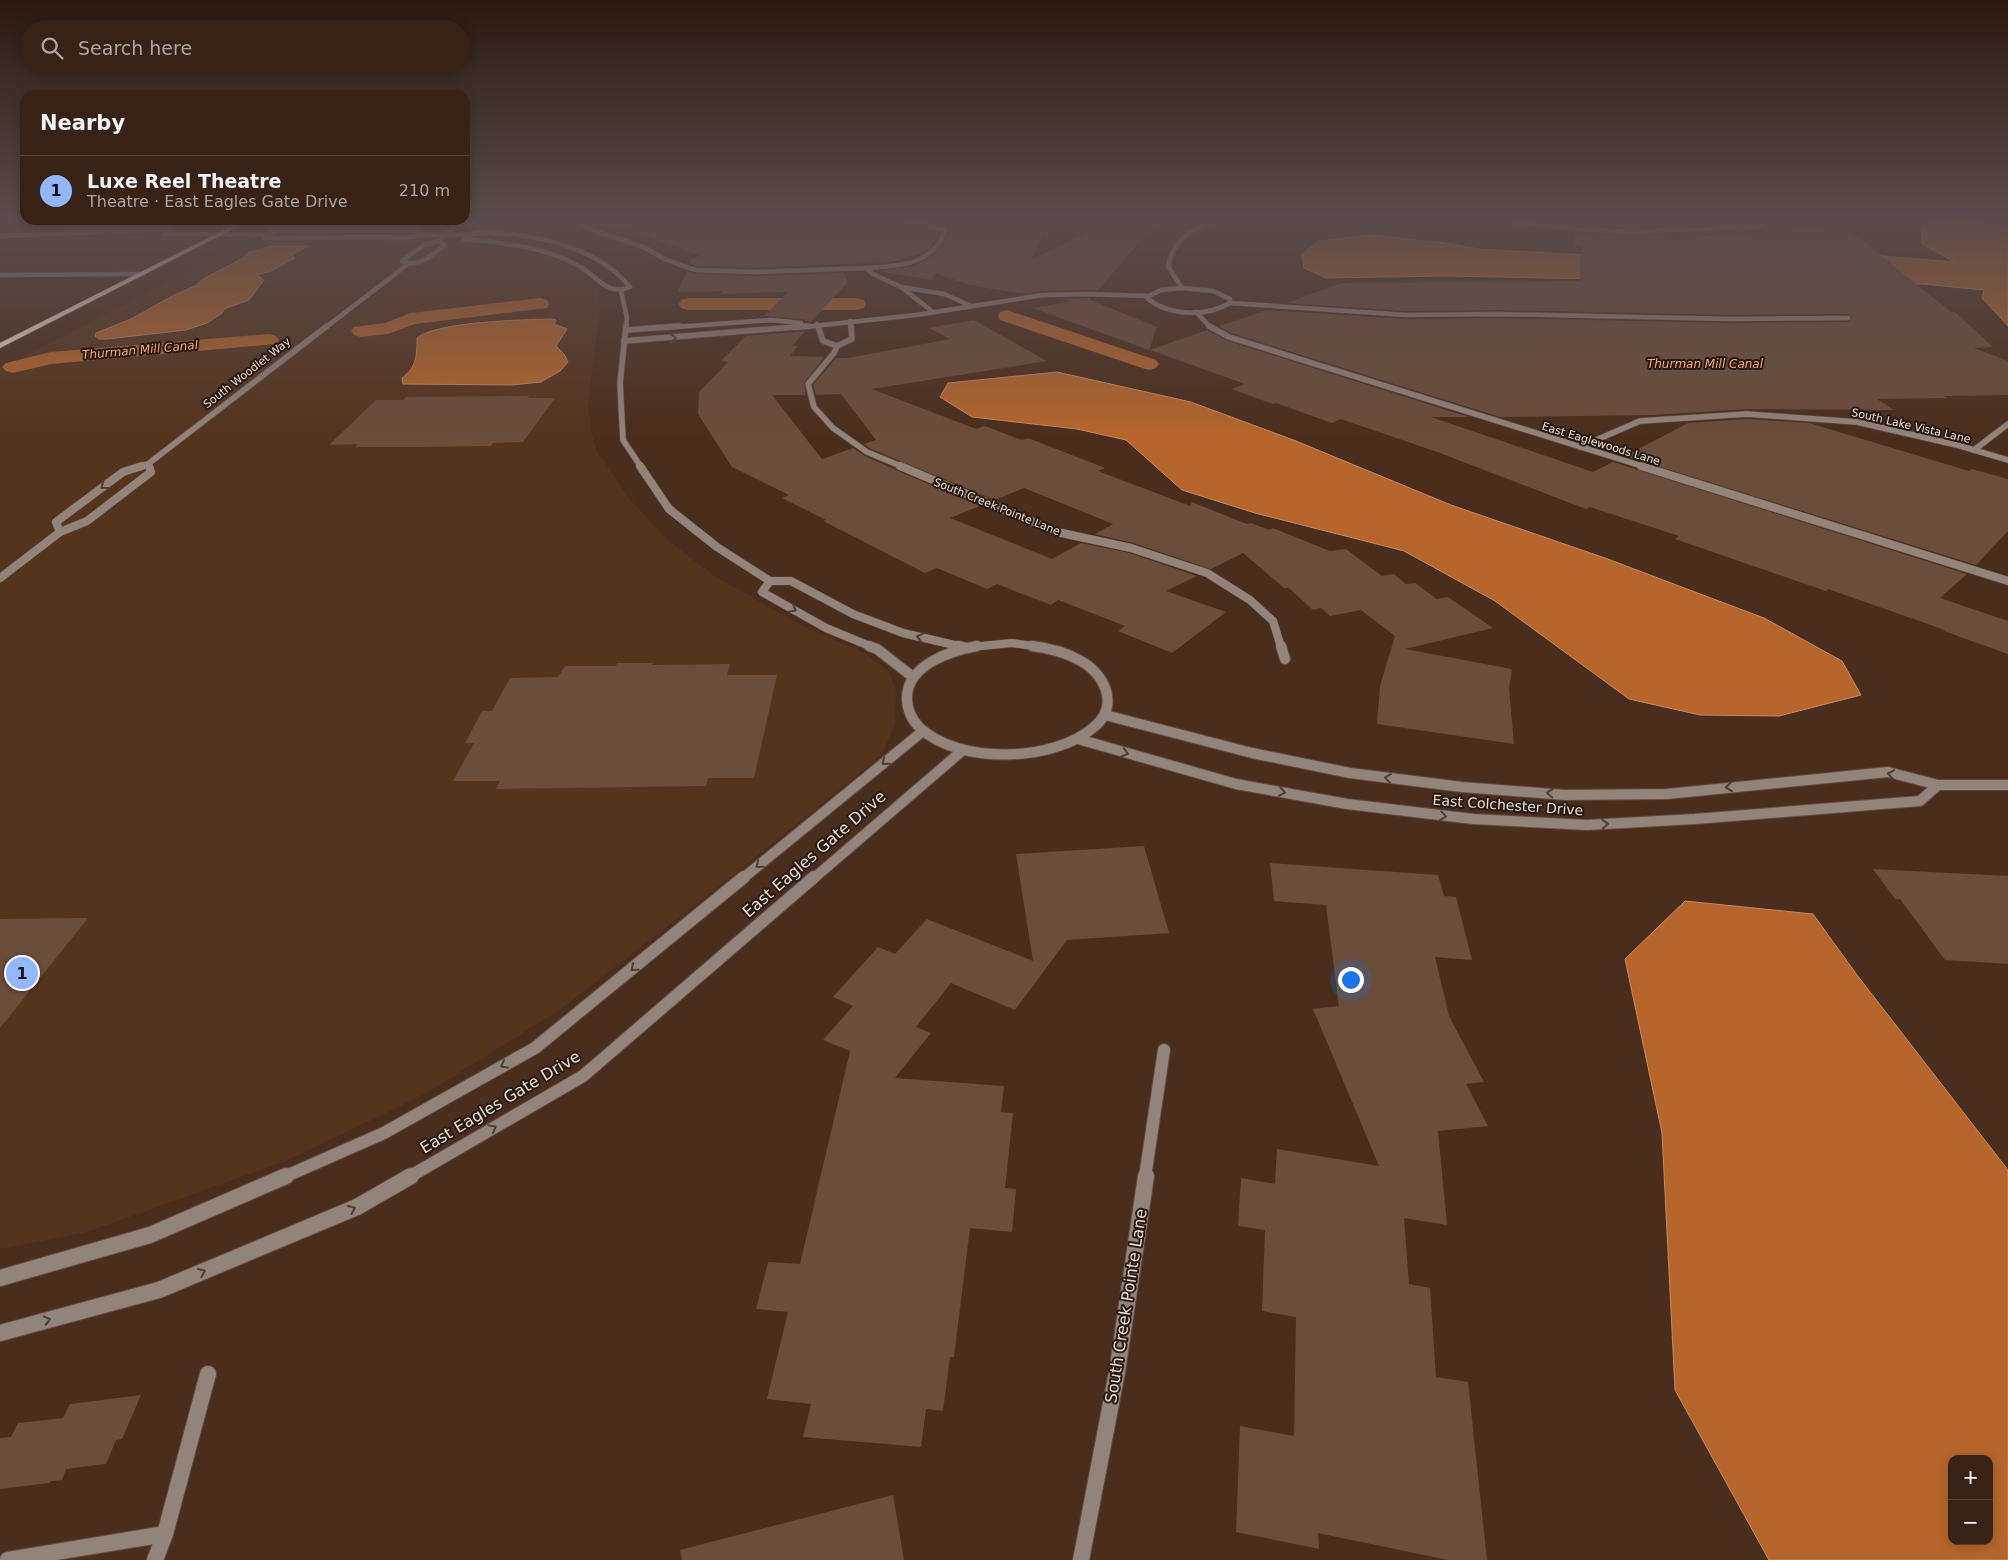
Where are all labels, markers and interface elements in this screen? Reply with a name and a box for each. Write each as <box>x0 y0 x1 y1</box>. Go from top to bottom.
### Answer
search box <box>20 20 470 75</box>
icon: search <box>38 34 66 62</box>
text: Search here <box>78 37 192 59</box>
text: Nearby <box>40 111 125 135</box>
text: Luxe Reel Theatre <box>87 170 281 192</box>
text: 1 <box>50 181 62 200</box>
text: 210 m <box>399 181 450 200</box>
text: Theatre · East Eagles Gate Drive <box>87 192 348 211</box>
one-way arrow <box>669 332 677 343</box>
street label: South Woodlet Way <box>201 335 294 411</box>
water label: Thurman Mill Canal <box>82 338 199 362</box>
water label: Thurman Mill Canal <box>1647 357 1764 371</box>
street label: South Lake Vista Lane <box>1850 406 1972 446</box>
street label: East Eaglewoods Lane <box>1540 420 1662 468</box>
street label: South Creek Pointe Lane <box>932 476 1062 538</box>
one-way arrow <box>101 480 110 488</box>
one-way arrow <box>787 603 796 613</box>
one-way arrow <box>915 632 924 643</box>
one-way arrow <box>1120 747 1128 757</box>
one-way arrow <box>882 756 891 765</box>
one-way arrow <box>1886 769 1895 779</box>
one-way arrow <box>1384 773 1392 784</box>
one-way arrow <box>1725 781 1733 792</box>
street label: East Eagles Gate Drive <box>739 787 889 921</box>
one-way arrow <box>1278 787 1286 797</box>
one-way arrow <box>1545 788 1553 799</box>
street label: East Colchester Drive <box>1432 792 1584 818</box>
one-way arrow <box>1439 810 1447 821</box>
one-way arrow <box>1602 819 1609 829</box>
one-way arrow <box>756 859 765 868</box>
pin: 1 <box>6 954 38 992</box>
one-way arrow <box>630 962 639 971</box>
your location <box>1338 967 1364 993</box>
street label: East Eagles Gate Drive <box>416 1047 584 1157</box>
one-way arrow <box>501 1059 510 1069</box>
one-way arrow <box>487 1125 496 1135</box>
one-way arrow <box>347 1205 356 1216</box>
street label: South Creek Pointe Lane <box>1101 1208 1151 1404</box>
one-way arrow <box>197 1267 206 1278</box>
one-way arrow <box>42 1316 51 1326</box>
map controls <box>1948 1455 1993 1545</box>
button: + <box>1948 1455 1993 1500</box>
button: − <box>1948 1500 1993 1545</box>

